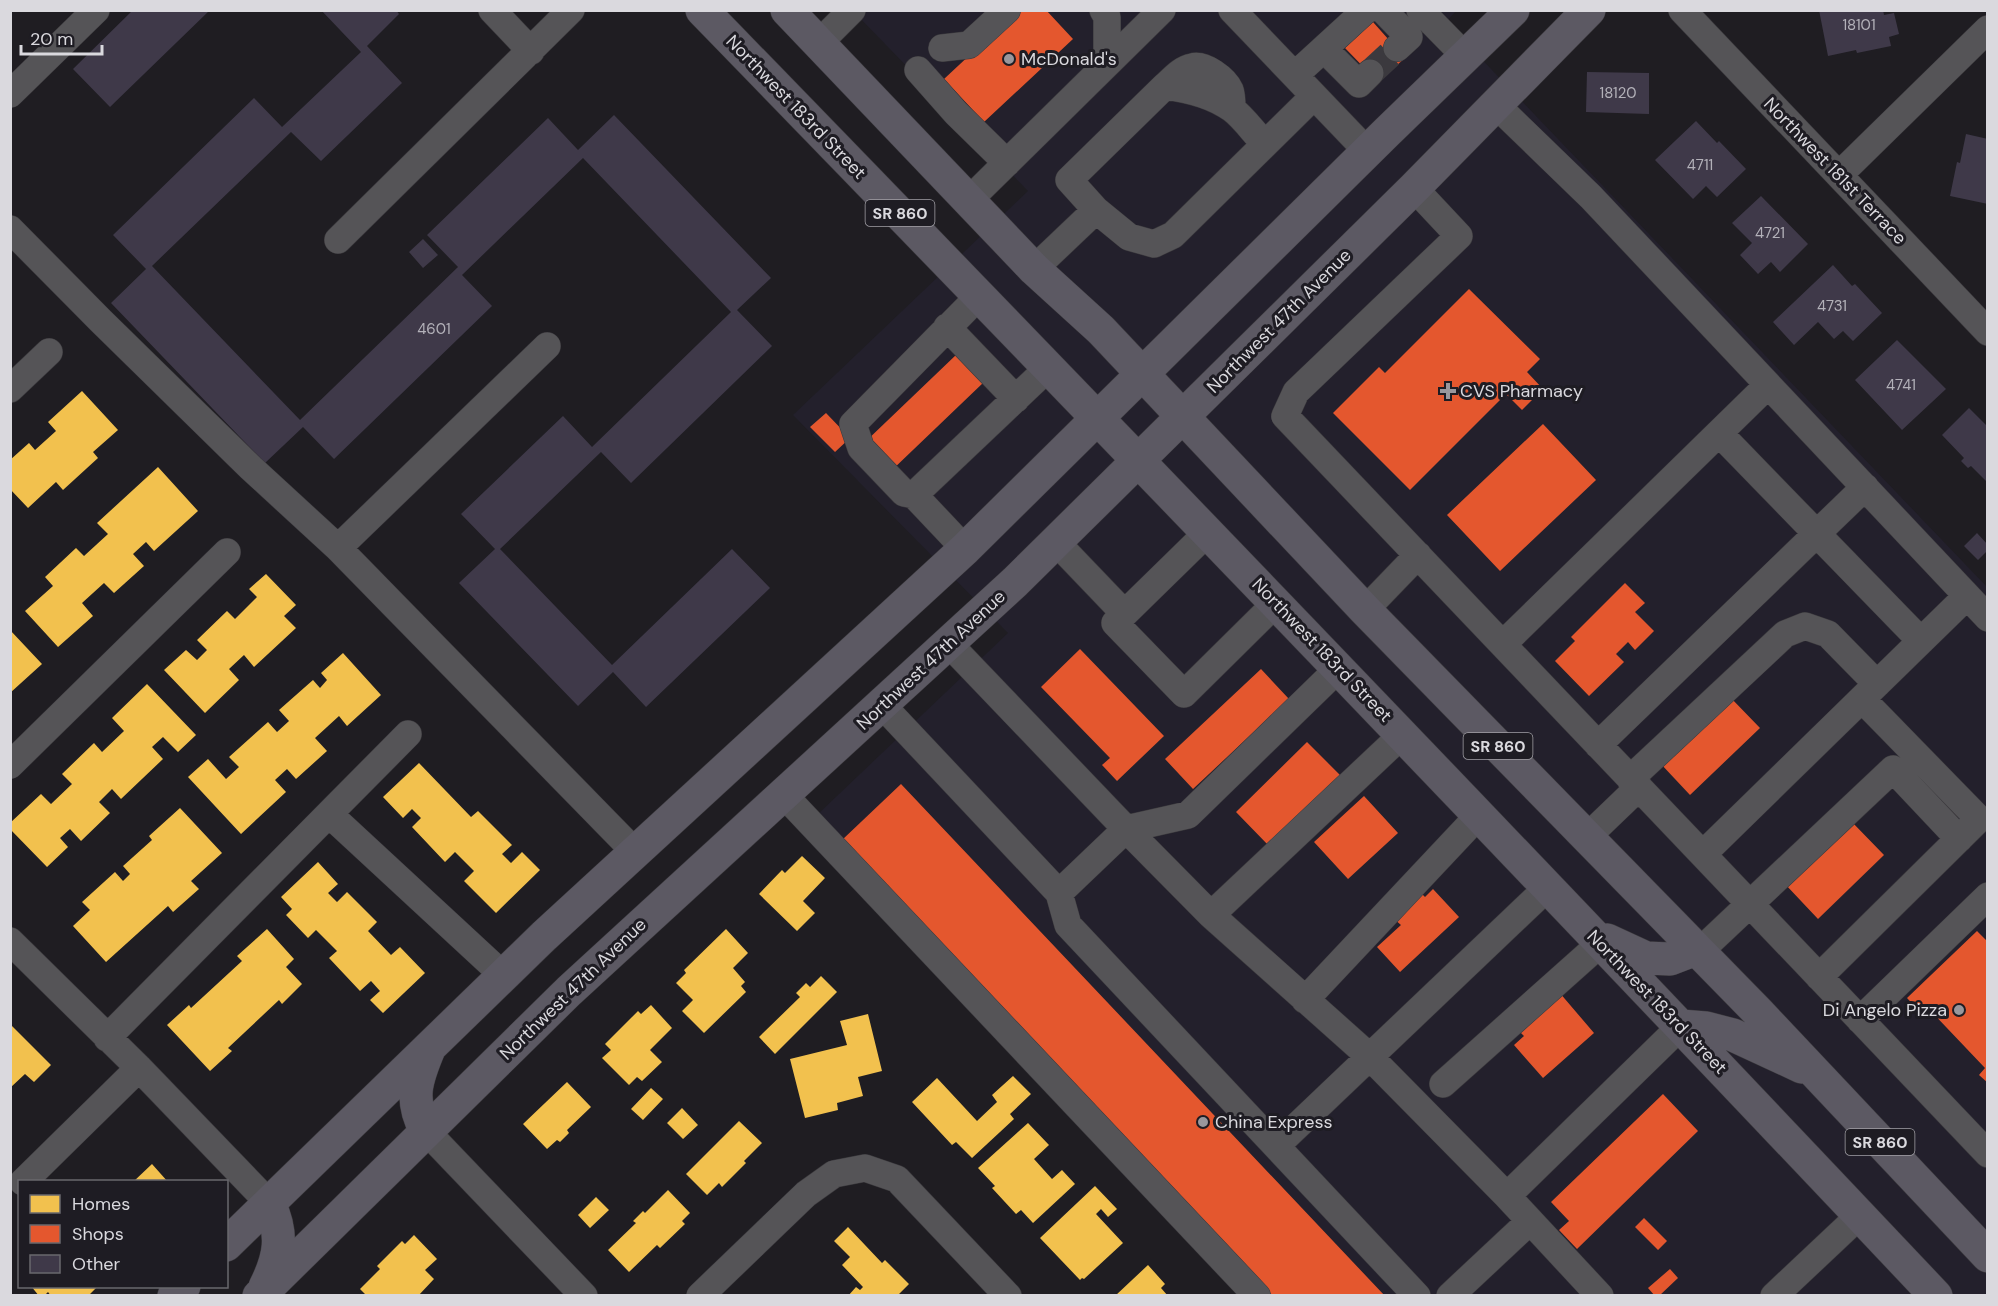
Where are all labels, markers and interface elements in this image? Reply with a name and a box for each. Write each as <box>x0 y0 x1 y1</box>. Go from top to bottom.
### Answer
house number: 18101 <box>1842 15 1876 35</box>
scale bar <box>21 18 102 56</box>
text: 20 m <box>30 27 73 51</box>
street label: Northwest 183rd Street <box>721 30 871 184</box>
place label: McDonald's <box>1021 47 1117 71</box>
marker: McDonald's <box>1002 52 1016 66</box>
house number: 18120 <box>1600 83 1636 103</box>
street label: Northwest 181st Terrace <box>1758 92 1912 250</box>
house number: 4711 <box>1687 155 1713 175</box>
road number: SR 860 <box>866 200 934 226</box>
house number: 4721 <box>1755 223 1785 243</box>
street label: Northwest 47th Avenue <box>1202 244 1356 398</box>
house number: 4731 <box>1817 296 1847 316</box>
house number: 4601 <box>417 319 451 339</box>
house number: 4741 <box>1886 375 1916 395</box>
place label: CVS Pharmacy <box>1460 379 1583 403</box>
marker: CVS Pharmacy <box>1441 384 1455 398</box>
street label: Northwest 183rd Street <box>1247 573 1397 727</box>
street label: Northwest 47th Avenue <box>851 585 1011 735</box>
road number: SR 860 <box>1464 733 1532 759</box>
street label: Northwest 47th Avenue <box>494 913 652 1065</box>
street label: Northwest 183rd Street <box>1582 925 1732 1079</box>
place label: Di Angelo Pizza <box>1823 998 1947 1022</box>
marker: Di Angelo Pizza <box>1952 1003 1966 1017</box>
place label: China Express <box>1215 1110 1332 1134</box>
marker: China Express <box>1196 1115 1210 1129</box>
road number: SR 860 <box>1846 1129 1914 1155</box>
legend <box>18 1180 228 1288</box>
text: Homes <box>72 1192 130 1216</box>
text: Shops <box>72 1222 124 1246</box>
text: Other <box>72 1252 121 1276</box>

